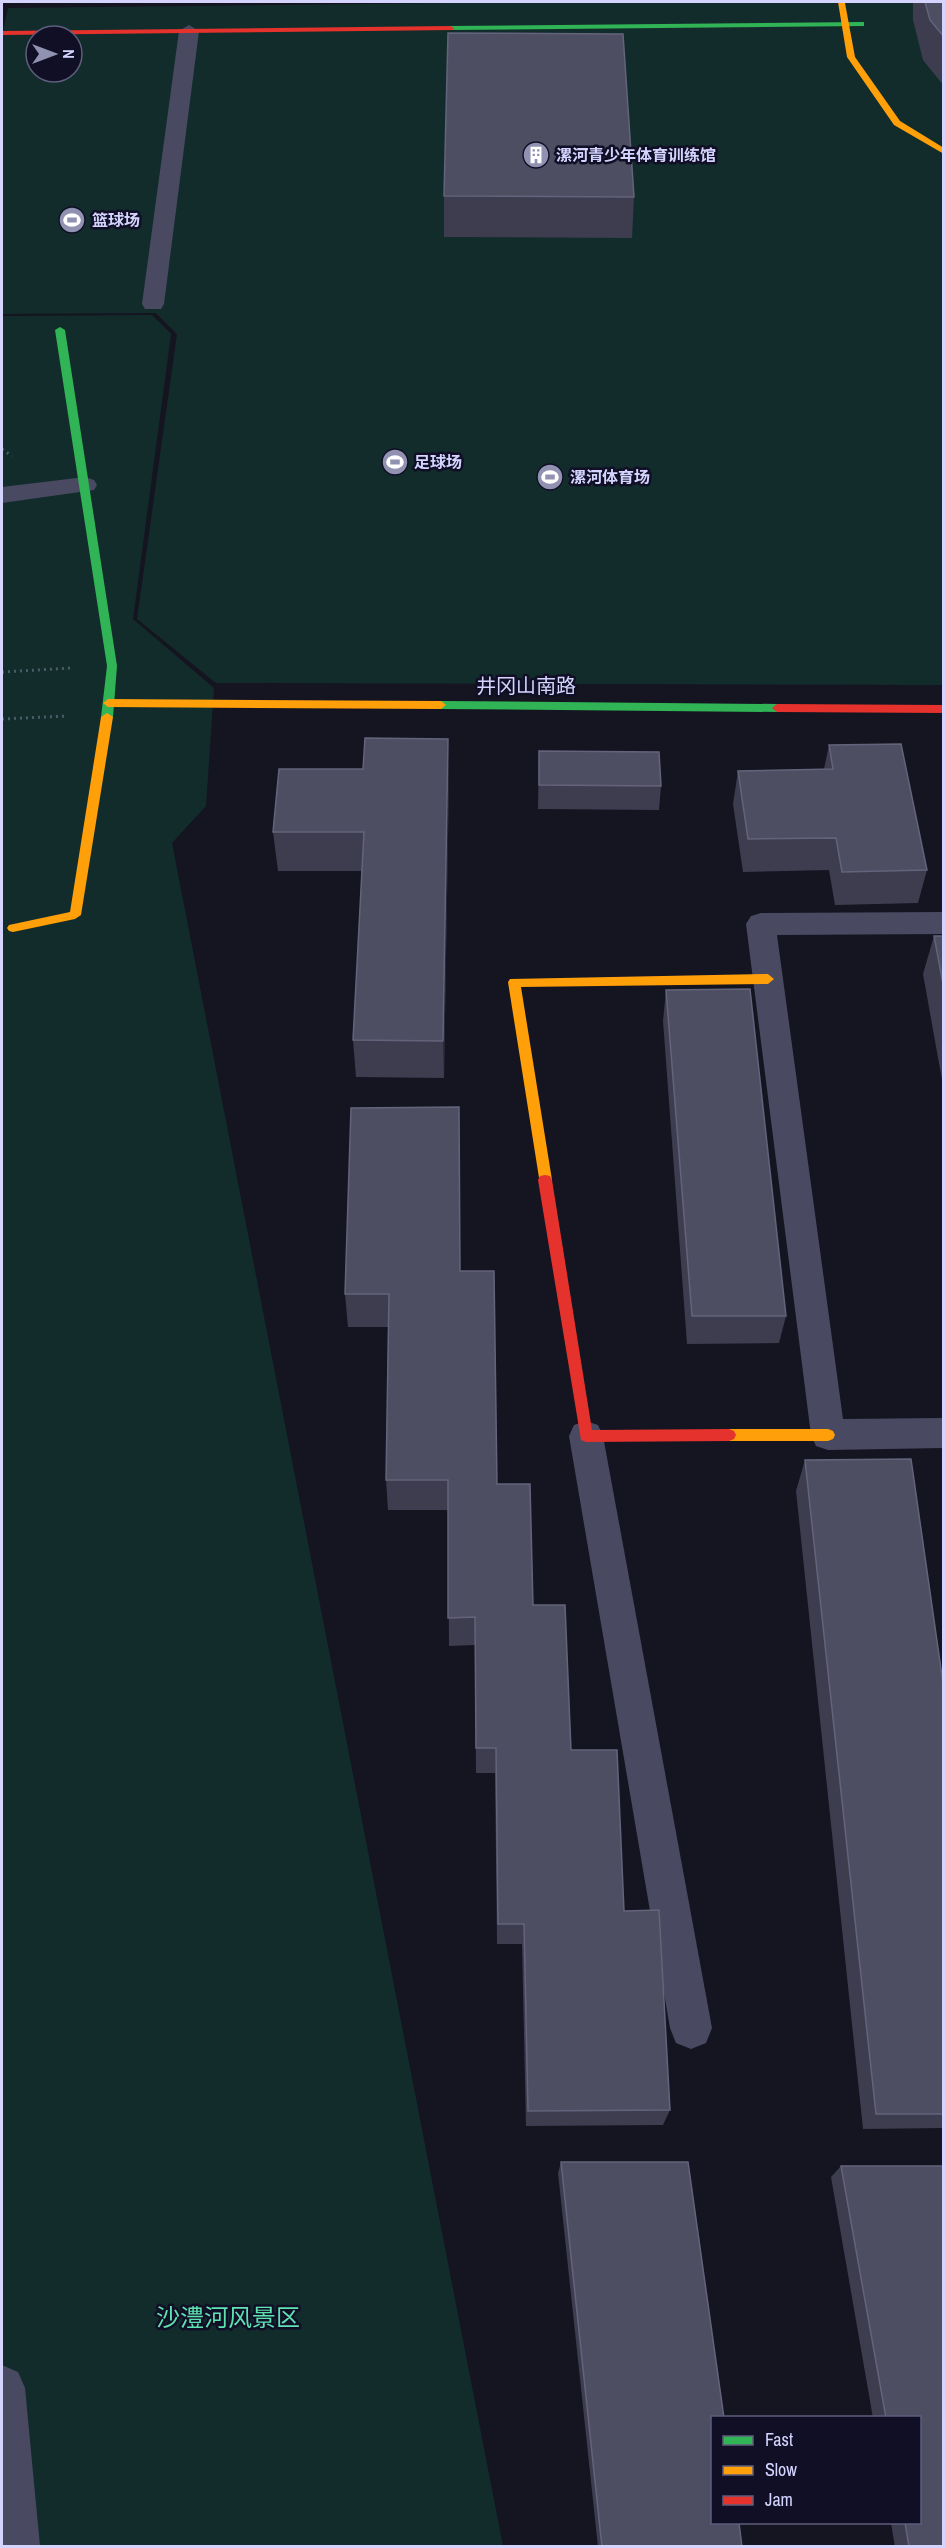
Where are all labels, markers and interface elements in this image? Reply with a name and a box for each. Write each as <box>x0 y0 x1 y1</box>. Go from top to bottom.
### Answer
north arrow <box>24 24 84 84</box>
text: N <box>58 49 80 59</box>
building icon: 漯河青少年体育训练馆 <box>521 140 551 170</box>
place label: 漯河青少年体育训练馆 <box>556 144 716 166</box>
sports icon: 篮球场 <box>57 205 87 235</box>
place label: 篮球场 <box>92 209 140 231</box>
sports icon: 足球场 <box>380 447 410 477</box>
place label: 足球场 <box>414 451 462 473</box>
sports icon: 漯河体育场 <box>535 462 565 492</box>
place label: 漯河体育场 <box>570 466 650 488</box>
street label: 井冈山南路 <box>476 672 576 699</box>
park label: 沙澧河风景区 <box>156 2301 300 2333</box>
legend <box>711 2416 921 2524</box>
text: Fast <box>765 2427 793 2452</box>
text: Slow <box>765 2457 797 2482</box>
text: Jam <box>765 2487 793 2512</box>

